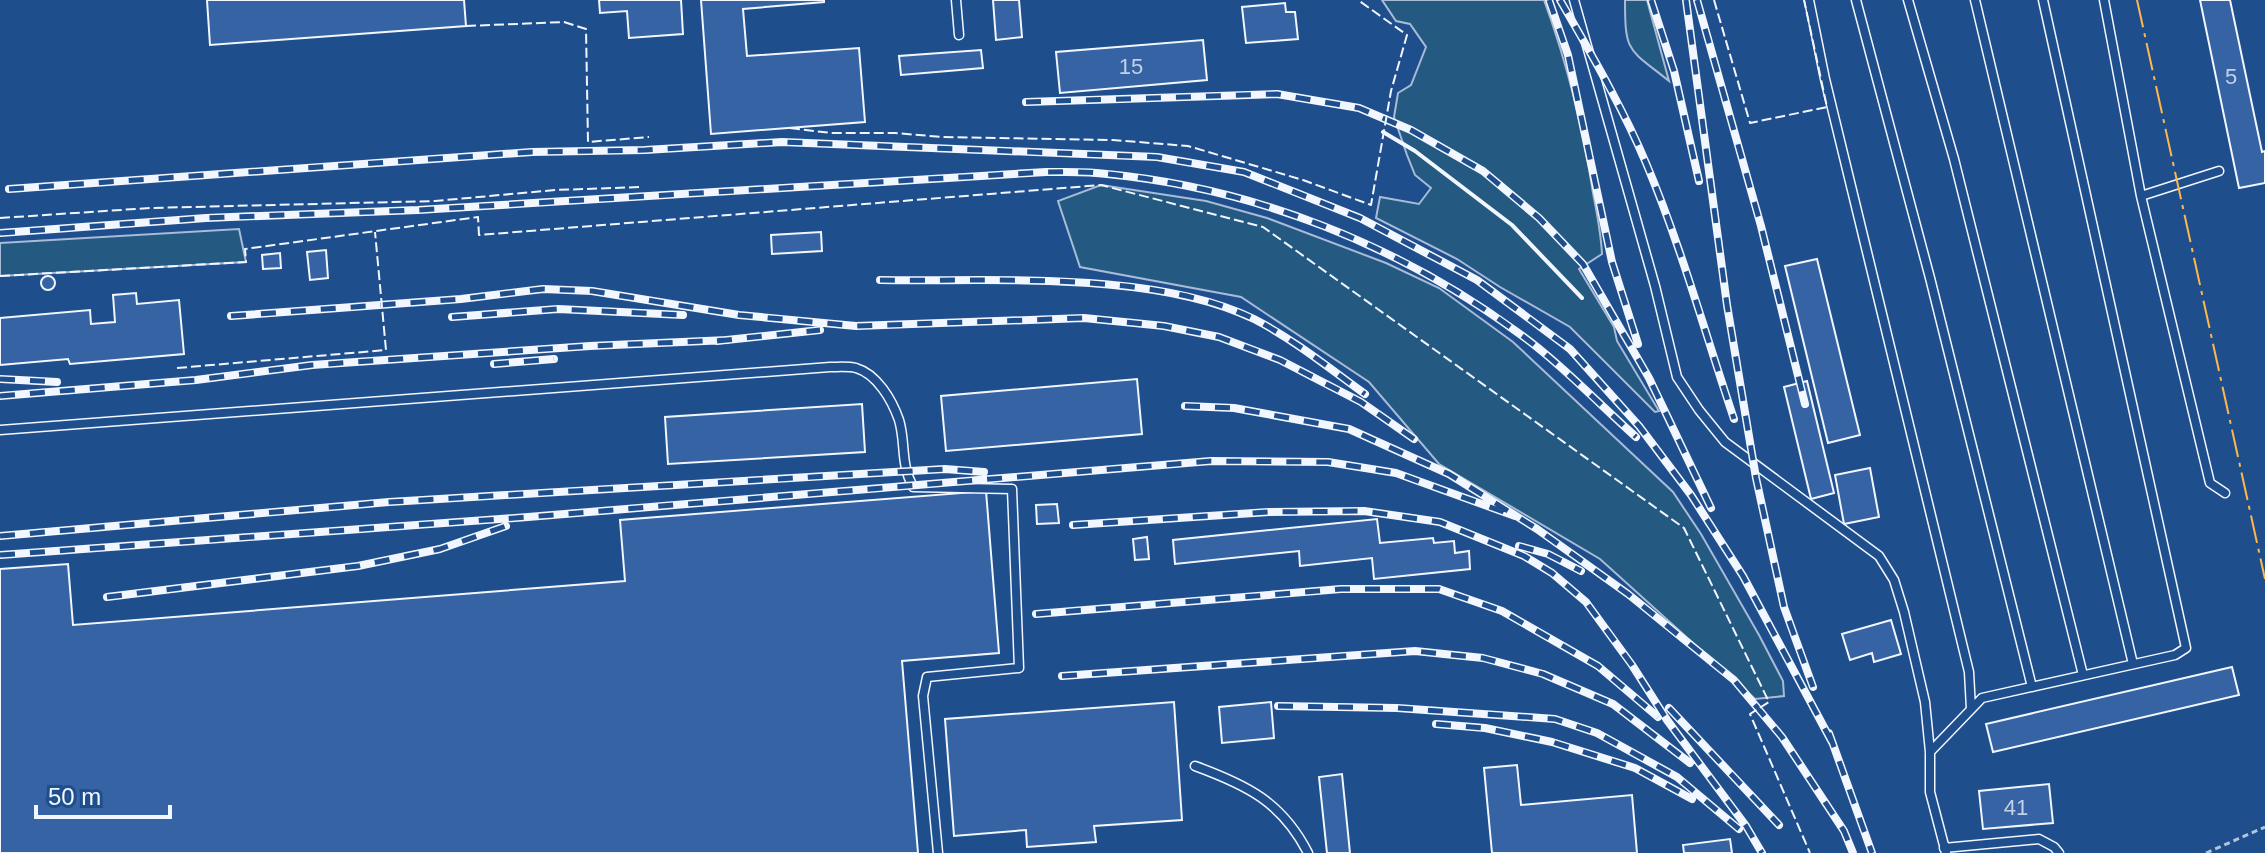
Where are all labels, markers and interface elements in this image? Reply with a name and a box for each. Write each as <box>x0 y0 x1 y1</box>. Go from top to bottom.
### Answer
house number: 15 <box>1119 54 1143 79</box>
house number: 5 <box>2225 64 2237 89</box>
scale bar <box>36 769 170 819</box>
text: 50 m <box>48 783 101 810</box>
house number: 41 <box>2004 795 2028 820</box>

